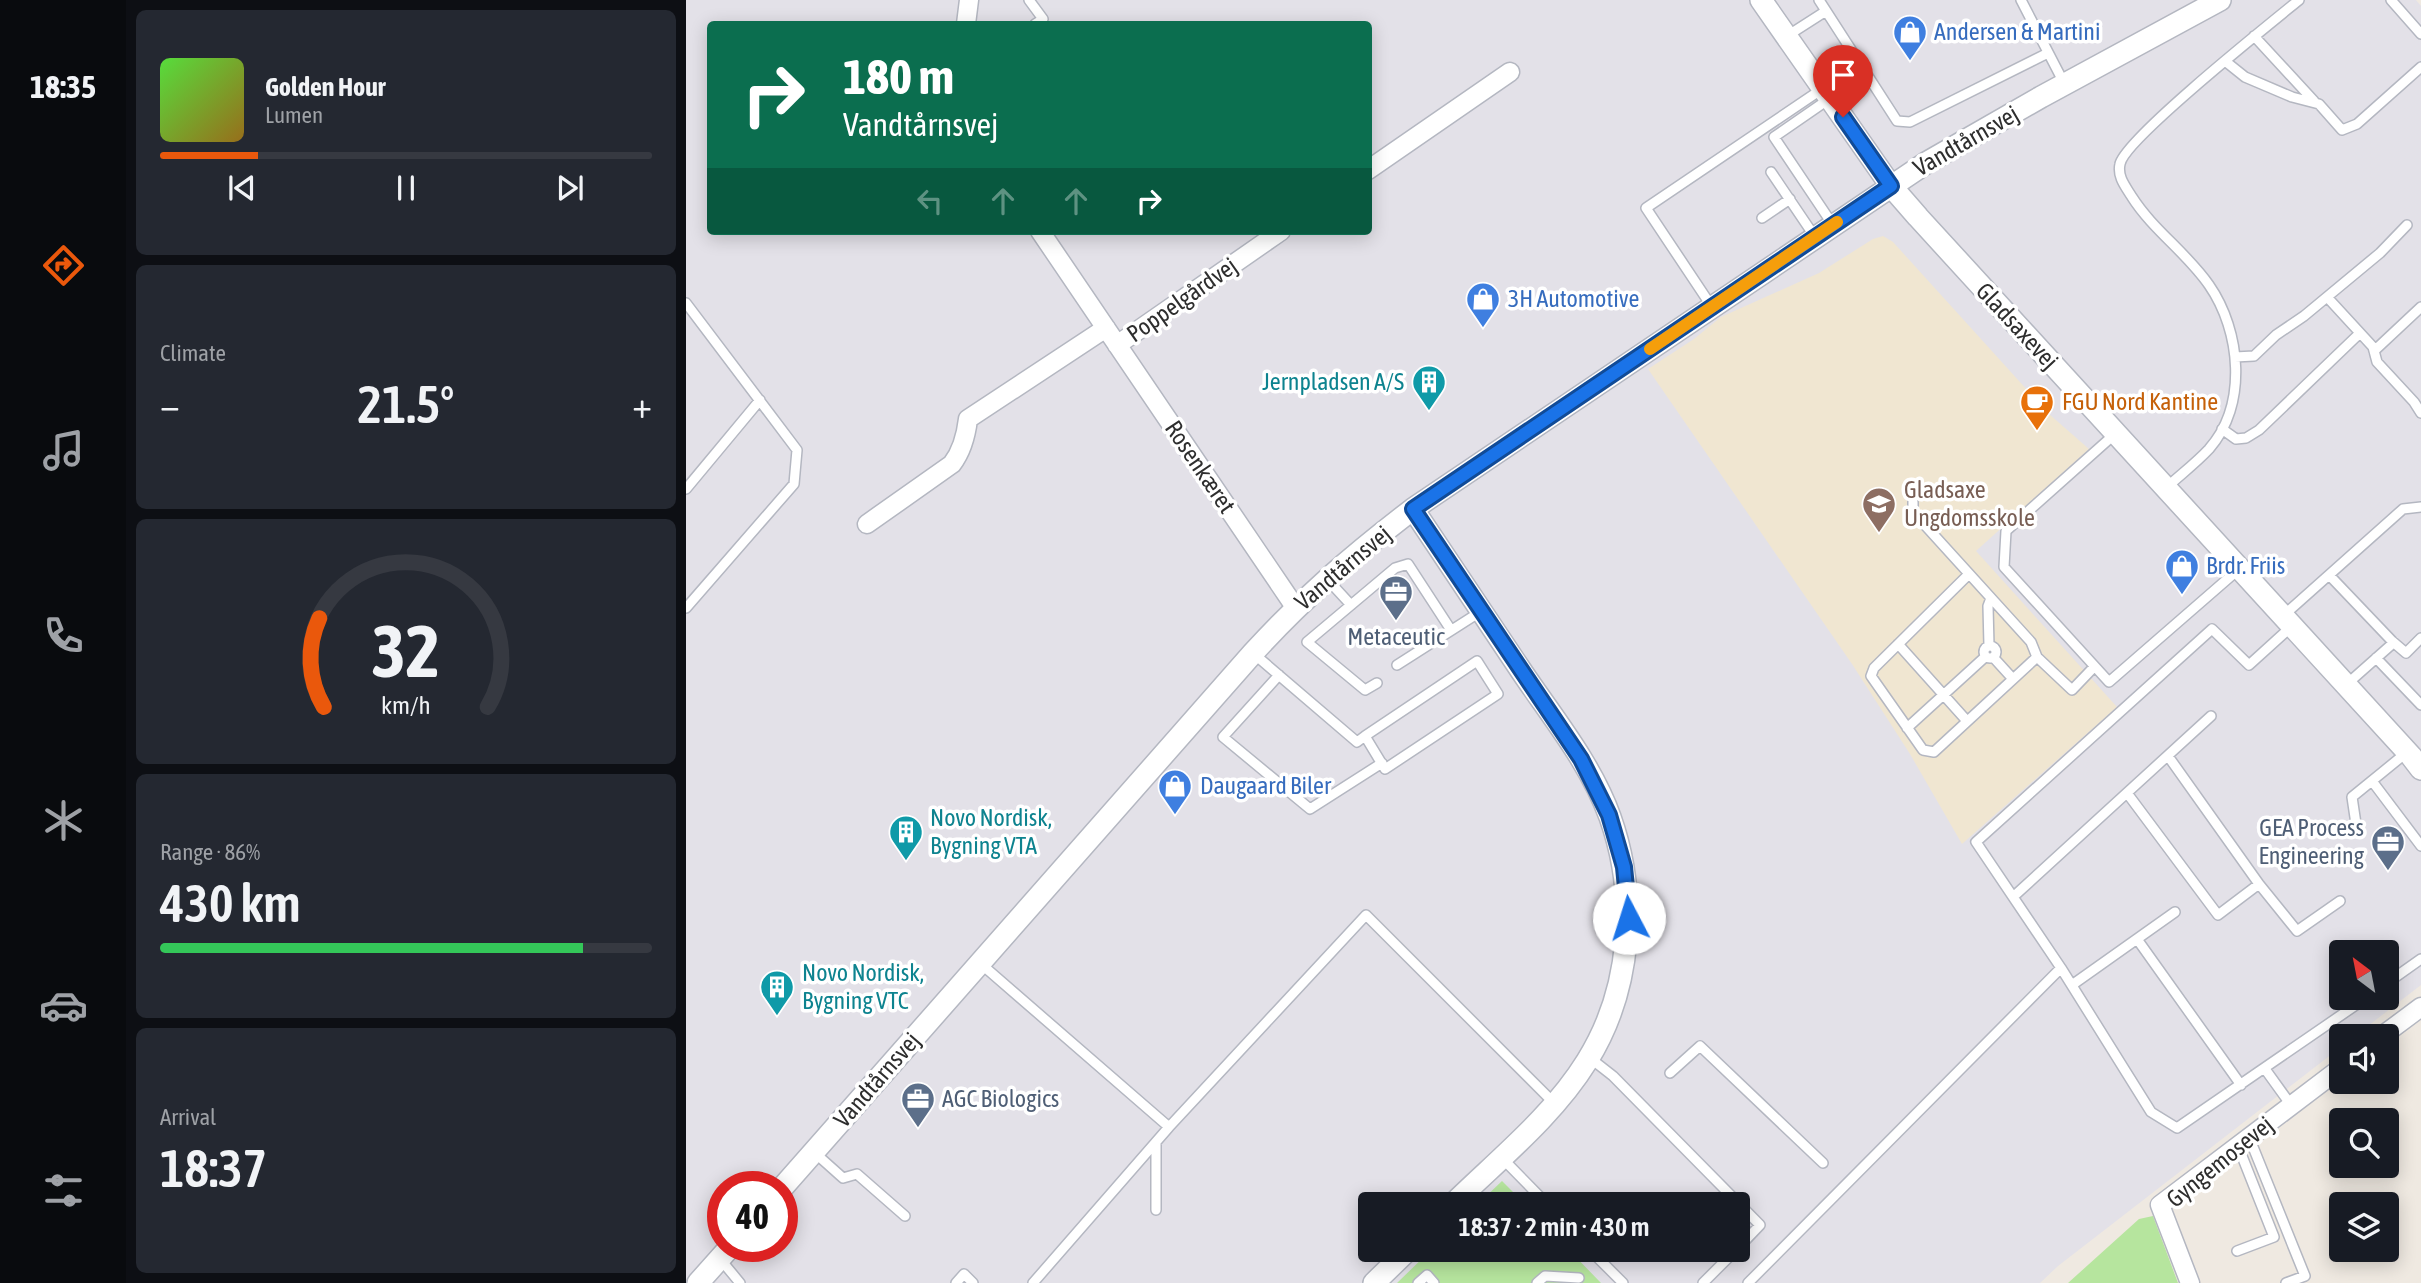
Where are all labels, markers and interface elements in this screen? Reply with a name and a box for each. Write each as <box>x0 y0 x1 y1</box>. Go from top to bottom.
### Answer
shop icon: Andersen & Martini <box>1891 13 1929 62</box>
place label: Andersen & Martini <box>1934 18 2101 45</box>
pin <box>1813 45 1873 117</box>
text: 180 m <box>843 48 954 104</box>
icon: right <box>728 49 819 140</box>
icon: arrive <box>1824 56 1862 94</box>
text: 18:35 <box>30 68 96 105</box>
text: Golden Hour <box>265 72 385 102</box>
street label: Vandtårnsvej <box>1909 100 2023 181</box>
text: Lumen <box>265 102 323 128</box>
text: Vandtårnsvej <box>843 106 998 143</box>
icon: previous <box>223 169 261 207</box>
icon: pause <box>387 169 425 207</box>
icon: next <box>551 169 589 207</box>
icon: left <box>911 182 949 220</box>
icon: ahead <box>984 182 1022 220</box>
icon: ahead <box>1057 182 1095 220</box>
icon: right <box>1130 182 1168 220</box>
icon: directions <box>39 241 88 290</box>
street label: Poppelgårdvej <box>1122 252 1242 347</box>
street label: Gladsaxevej <box>1971 277 2064 374</box>
shop icon: 3H Automotive <box>1464 280 1502 329</box>
place label: 3H Automotive <box>1508 285 1639 312</box>
text: Climate <box>160 340 226 366</box>
building icon: Jernpladsen A/S <box>1410 363 1448 412</box>
place label: Jernpladsen A/S <box>1262 368 1404 395</box>
text: 21.5° <box>358 374 454 434</box>
text: − <box>160 383 180 426</box>
text: + <box>632 383 652 426</box>
cafe icon: FGU Nord Kantine <box>2018 383 2056 432</box>
place label: FGU Nord Kantine <box>2062 388 2218 415</box>
street label: Rosenkæret <box>1160 416 1241 518</box>
icon: music <box>39 426 88 475</box>
place label: Gladsaxe Ungdomsskole <box>1904 476 2035 531</box>
school or university icon: Gladsaxe Ungdomsskole <box>1860 485 1898 534</box>
street label: Vandtårnsvej <box>1289 520 1396 615</box>
shop icon: Brdr. Friis <box>2163 547 2201 596</box>
place label: Brdr. Friis <box>2206 552 2285 579</box>
office icon: Metaceutic <box>1377 573 1415 622</box>
text: 32 <box>372 610 440 693</box>
icon: phone <box>39 611 88 660</box>
place label: Metaceutic <box>1347 623 1445 650</box>
text: km/h <box>381 691 431 719</box>
shop icon: Daugaard Biler <box>1156 767 1194 816</box>
place label: Daugaard Biler <box>1200 772 1332 799</box>
icon: climate <box>39 796 88 845</box>
place label: Novo Nordisk, Bygning VTA <box>930 804 1052 859</box>
building icon: Novo Nordisk, Bygning VTA <box>887 813 925 862</box>
place label: GEA Process Engineering <box>2258 814 2365 869</box>
office icon: GEA Process Engineering <box>2369 823 2407 872</box>
text: Range · 86% <box>160 839 260 865</box>
text: 430 km <box>160 873 301 933</box>
position arrow <box>1592 881 1666 955</box>
north arrow <box>2329 940 2399 1010</box>
map controls <box>2329 940 2399 1262</box>
place label: Novo Nordisk, Bygning VTC <box>802 959 924 1014</box>
building icon: Novo Nordisk, Bygning VTC <box>758 968 796 1017</box>
icon: car <box>39 981 88 1030</box>
button: sound <box>2329 1024 2399 1094</box>
street label: Vandtårnsvej <box>828 1027 925 1133</box>
office icon: AGC Biologics <box>899 1080 937 1129</box>
place label: AGC Biologics <box>942 1085 1059 1112</box>
text: Arrival <box>160 1104 216 1130</box>
button: search <box>2329 1108 2399 1178</box>
street label: Gyngemosevej <box>2161 1111 2278 1213</box>
text: 18:37 <box>160 1138 267 1198</box>
icon: filters <box>39 1166 88 1215</box>
speed limit sign: 40 <box>707 1171 798 1262</box>
button: layers <box>2329 1192 2399 1262</box>
text: 18:37 · 2 min · 430 m <box>1459 1212 1649 1242</box>

